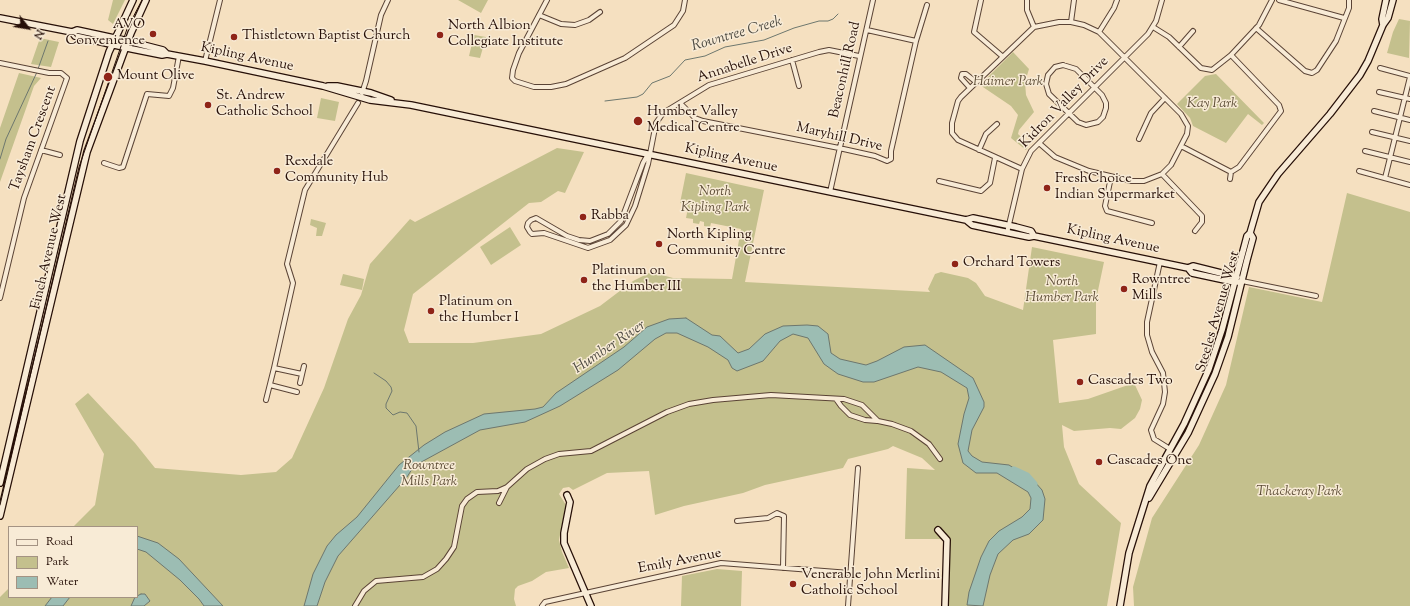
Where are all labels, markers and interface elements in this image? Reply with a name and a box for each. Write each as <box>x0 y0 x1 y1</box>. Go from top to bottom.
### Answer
north arrow <box>8 8 48 48</box>
water label: Rowntree Creek <box>690 14 784 56</box>
place label: AVO Convenience <box>65 18 145 50</box>
place label: North Albion Collegiate Institute <box>448 19 563 52</box>
street label: Beaconhill Road <box>827 20 865 120</box>
text: N <box>29 26 47 42</box>
marker: AVO Convenience <box>148 29 158 39</box>
place label: Thistletown Baptist Church <box>242 29 410 45</box>
marker: North Albion Collegiate Institute <box>435 30 445 40</box>
marker: Thistletown Baptist Church <box>229 32 239 42</box>
street label: Kipling Avenue <box>199 40 295 76</box>
street label: Annabelle Drive <box>695 41 795 87</box>
street label: Kidron Valley Drive <box>1017 54 1113 152</box>
place label: Mount Olive <box>117 69 194 85</box>
marker: Mount Olive <box>102 71 114 83</box>
park label: Haimer Park <box>973 75 1043 91</box>
street label: Taysham Crescent <box>7 84 61 194</box>
place label: St. Andrew Catholic School <box>216 89 313 122</box>
park label: Kay Park <box>1187 97 1237 113</box>
marker: St. Andrew Catholic School <box>203 100 213 110</box>
place label: Humber Valley Medical Centre <box>647 105 740 138</box>
marker: Humber Valley Medical Centre <box>632 115 644 127</box>
street label: Maryhill Drive <box>794 120 884 156</box>
street label: Kipling Avenue <box>683 141 779 177</box>
place label: Rexdale Community Hub <box>285 155 388 188</box>
marker: Rexdale Community Hub <box>272 166 282 176</box>
place label: FreshChoice Indian Supermarket <box>1055 172 1175 204</box>
marker: FreshChoice Indian Supermarket <box>1042 183 1052 193</box>
park label: North Kipling Park <box>681 185 749 218</box>
street label: Finch Avenue West <box>29 193 71 311</box>
place label: Rabba <box>591 209 629 225</box>
marker: Rabba <box>578 212 588 222</box>
street label: Kipling Avenue <box>1065 222 1161 258</box>
place label: North Kipling Community Centre <box>667 228 786 260</box>
marker: North Kipling Community Centre <box>654 239 664 249</box>
street label: Steeles Avenue West <box>1194 249 1244 375</box>
place label: Orchard Towers <box>963 256 1060 272</box>
marker: Orchard Towers <box>950 259 960 269</box>
place label: Platinum on the Humber III <box>592 264 681 296</box>
place label: Rowntree Mills <box>1132 273 1191 306</box>
marker: Platinum on the Humber III <box>579 275 589 285</box>
park label: North Humber Park <box>1025 275 1099 308</box>
marker: Rowntree Mills <box>1119 284 1129 294</box>
place label: Platinum on the Humber I <box>439 295 519 328</box>
marker: Platinum on the Humber I <box>426 306 436 316</box>
water label: Humber River <box>570 317 650 379</box>
place label: Cascades Two <box>1088 374 1173 390</box>
marker: Cascades Two <box>1075 377 1085 387</box>
place label: Cascades One <box>1107 454 1192 470</box>
marker: Cascades One <box>1094 457 1104 467</box>
park label: Rowntree Mills Park <box>401 459 457 492</box>
park label: Thackeray Park <box>1256 485 1342 501</box>
legend <box>8 526 138 598</box>
text: Road <box>46 533 73 551</box>
street label: Emily Avenue <box>637 546 723 578</box>
text: Park <box>46 553 69 571</box>
place label: Venerable John Merlini Catholic School <box>801 568 940 600</box>
text: Water <box>46 573 78 591</box>
marker: Venerable John Merlini Catholic School <box>788 579 798 589</box>

